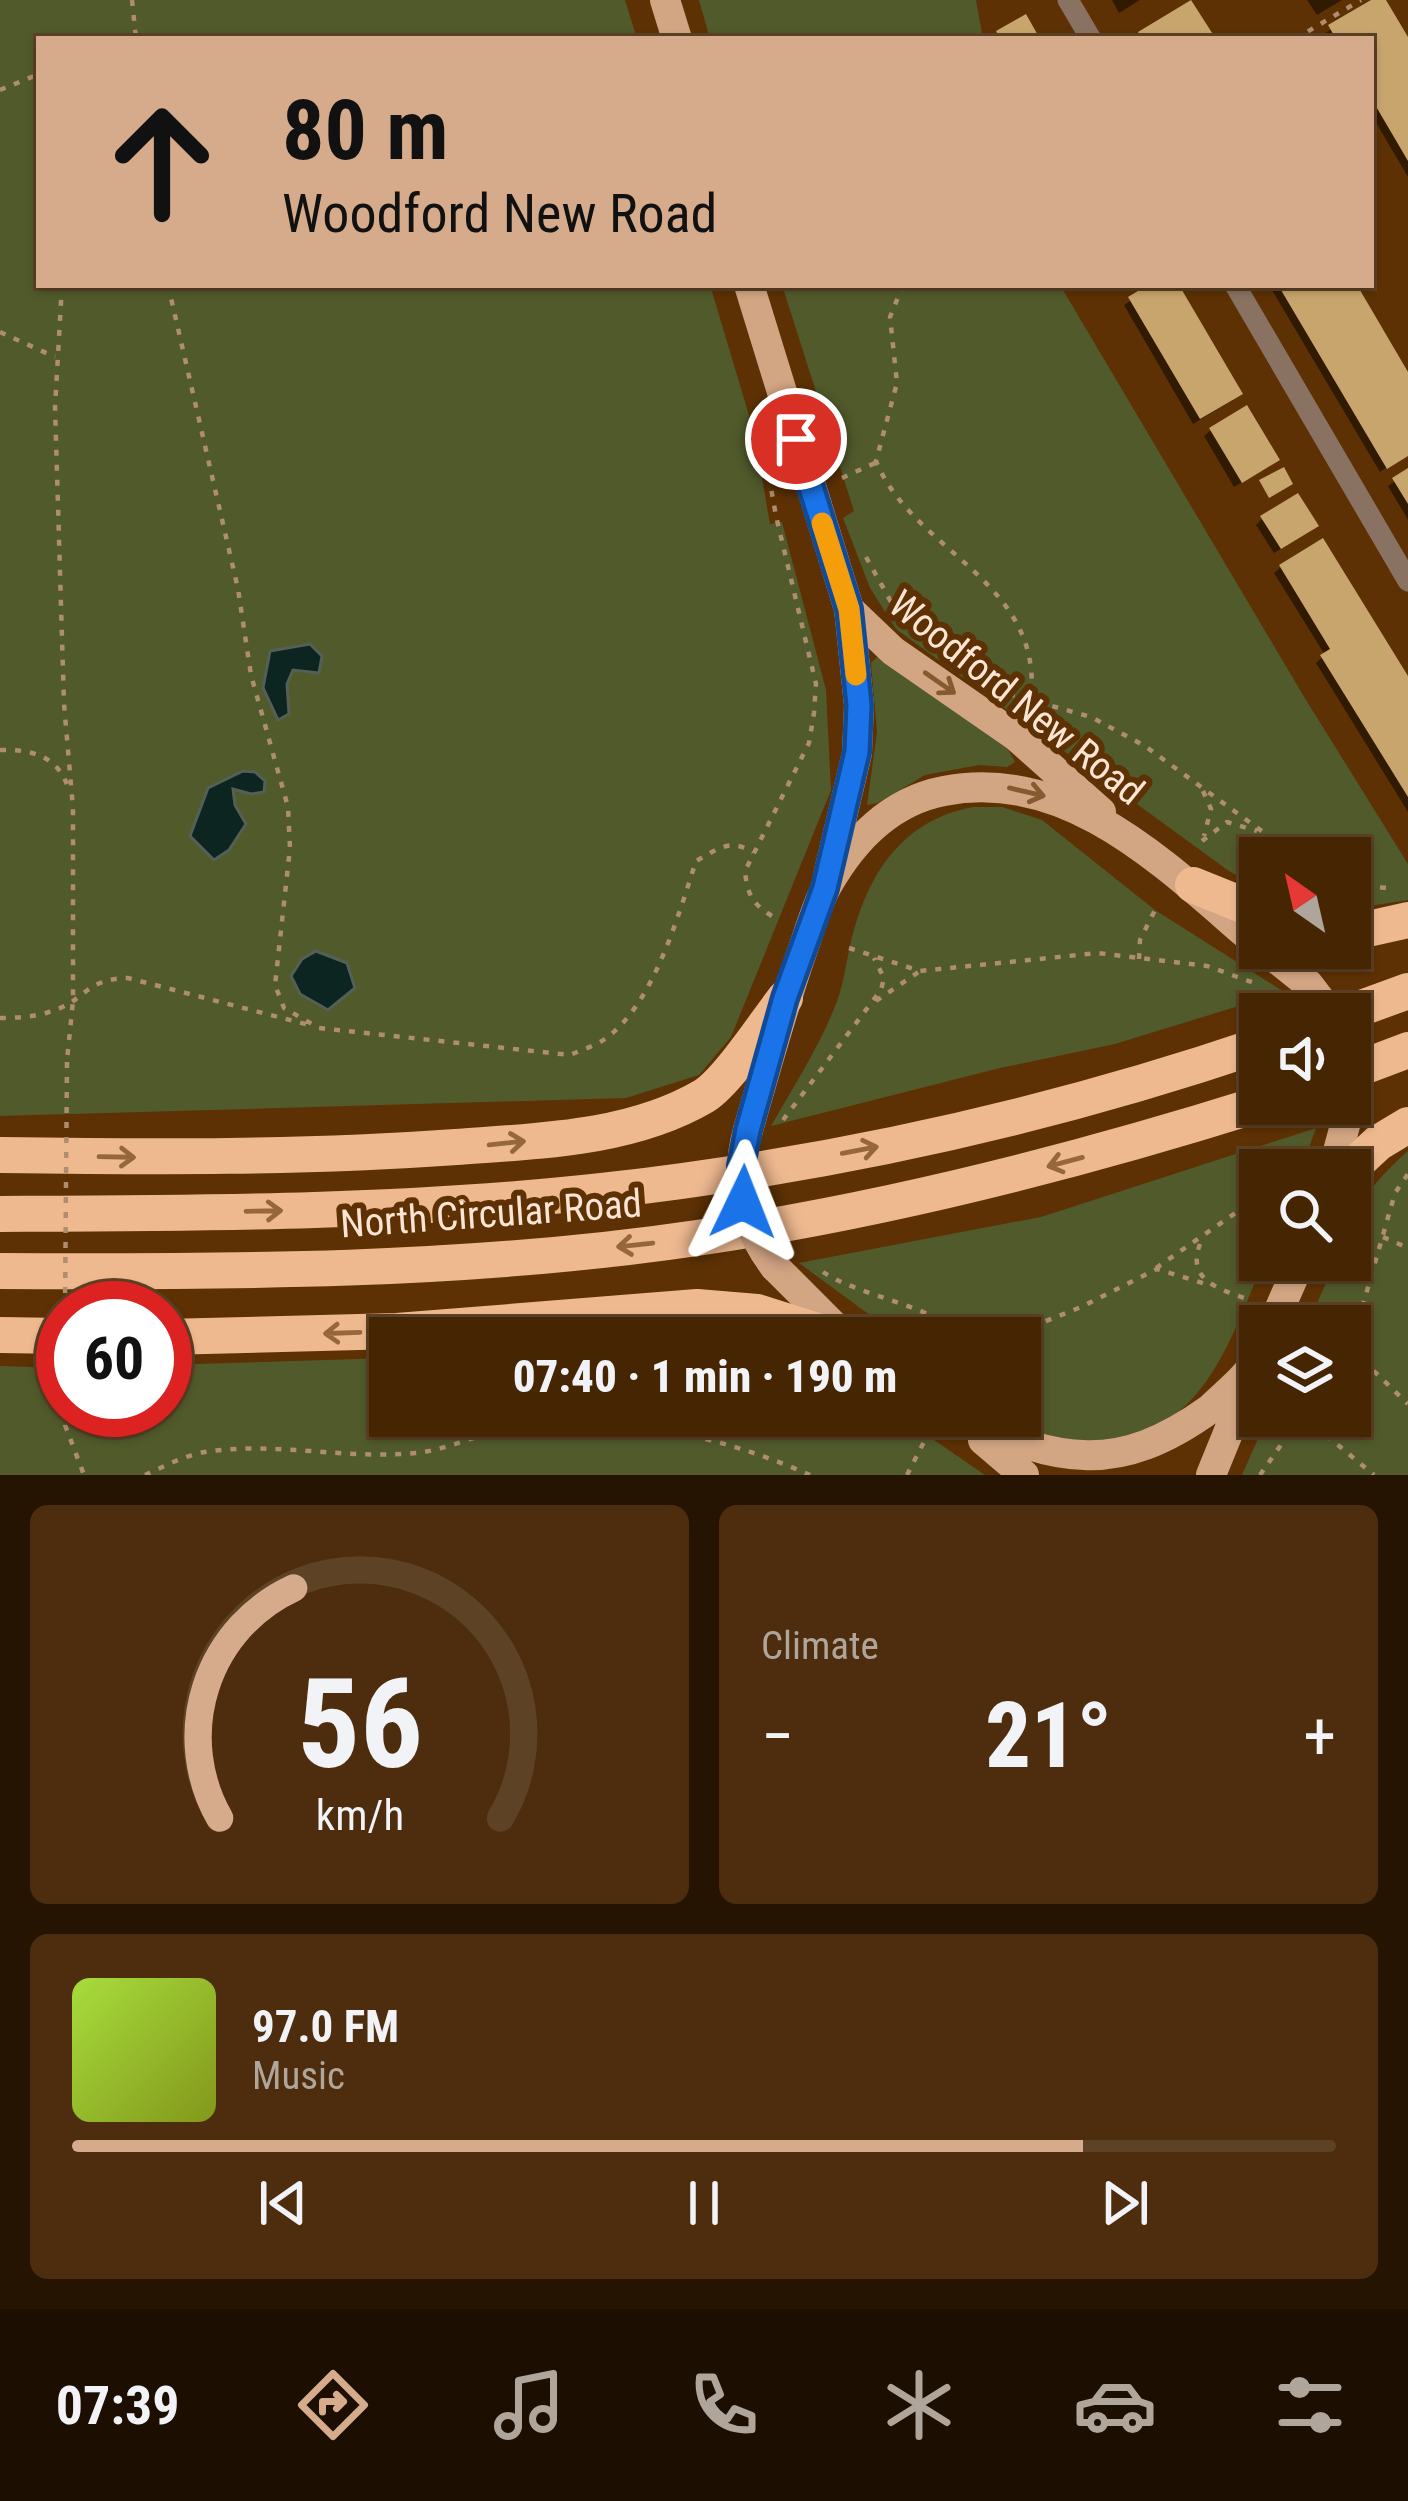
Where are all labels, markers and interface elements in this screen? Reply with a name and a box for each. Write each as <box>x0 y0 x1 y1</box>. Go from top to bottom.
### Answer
text: 80 m <box>282 81 449 180</box>
icon: ahead <box>84 84 240 240</box>
text: Woodford New Road <box>282 182 717 245</box>
pin <box>745 388 847 490</box>
icon: arrive <box>763 406 829 472</box>
street label: Woodford New Road <box>880 581 1153 815</box>
one-way arrow <box>922 670 956 695</box>
one-way arrow <box>1008 782 1046 804</box>
north arrow <box>1239 837 1371 969</box>
map controls <box>1239 837 1371 1437</box>
button: sound <box>1239 993 1371 1125</box>
one-way arrow <box>486 1131 525 1154</box>
one-way arrow <box>840 1138 879 1160</box>
position arrow <box>680 1139 806 1265</box>
one-way arrow <box>97 1146 136 1168</box>
button: search <box>1239 1149 1371 1281</box>
one-way arrow <box>1047 1152 1085 1174</box>
street label: North Circular Road <box>339 1181 643 1247</box>
one-way arrow <box>244 1200 283 1223</box>
one-way arrow <box>616 1235 655 1257</box>
speed limit sign: 60 <box>36 1281 192 1437</box>
button: layers <box>1239 1305 1371 1437</box>
one-way arrow <box>323 1321 362 1344</box>
text: 07:40 · 1 min · 190 m <box>513 1350 897 1403</box>
text: Climate <box>761 1623 879 1669</box>
text: 56 <box>296 1651 423 1797</box>
text: 21° <box>985 1684 1112 1789</box>
text: − <box>761 1698 794 1775</box>
text: + <box>1303 1698 1336 1775</box>
text: km/h <box>315 1789 404 1839</box>
text: 97.0 FM <box>252 2000 399 2053</box>
text: Music <box>252 2053 345 2099</box>
icon: previous <box>250 2170 316 2236</box>
icon: pause <box>671 2170 737 2236</box>
icon: next <box>1092 2170 1158 2236</box>
icon: directions <box>291 2363 375 2447</box>
icon: music <box>487 2363 571 2447</box>
icon: phone <box>682 2363 766 2447</box>
icon: climate <box>877 2363 961 2447</box>
icon: car <box>1073 2363 1157 2447</box>
icon: filters <box>1268 2363 1352 2447</box>
text: 07:39 <box>56 2374 180 2437</box>

